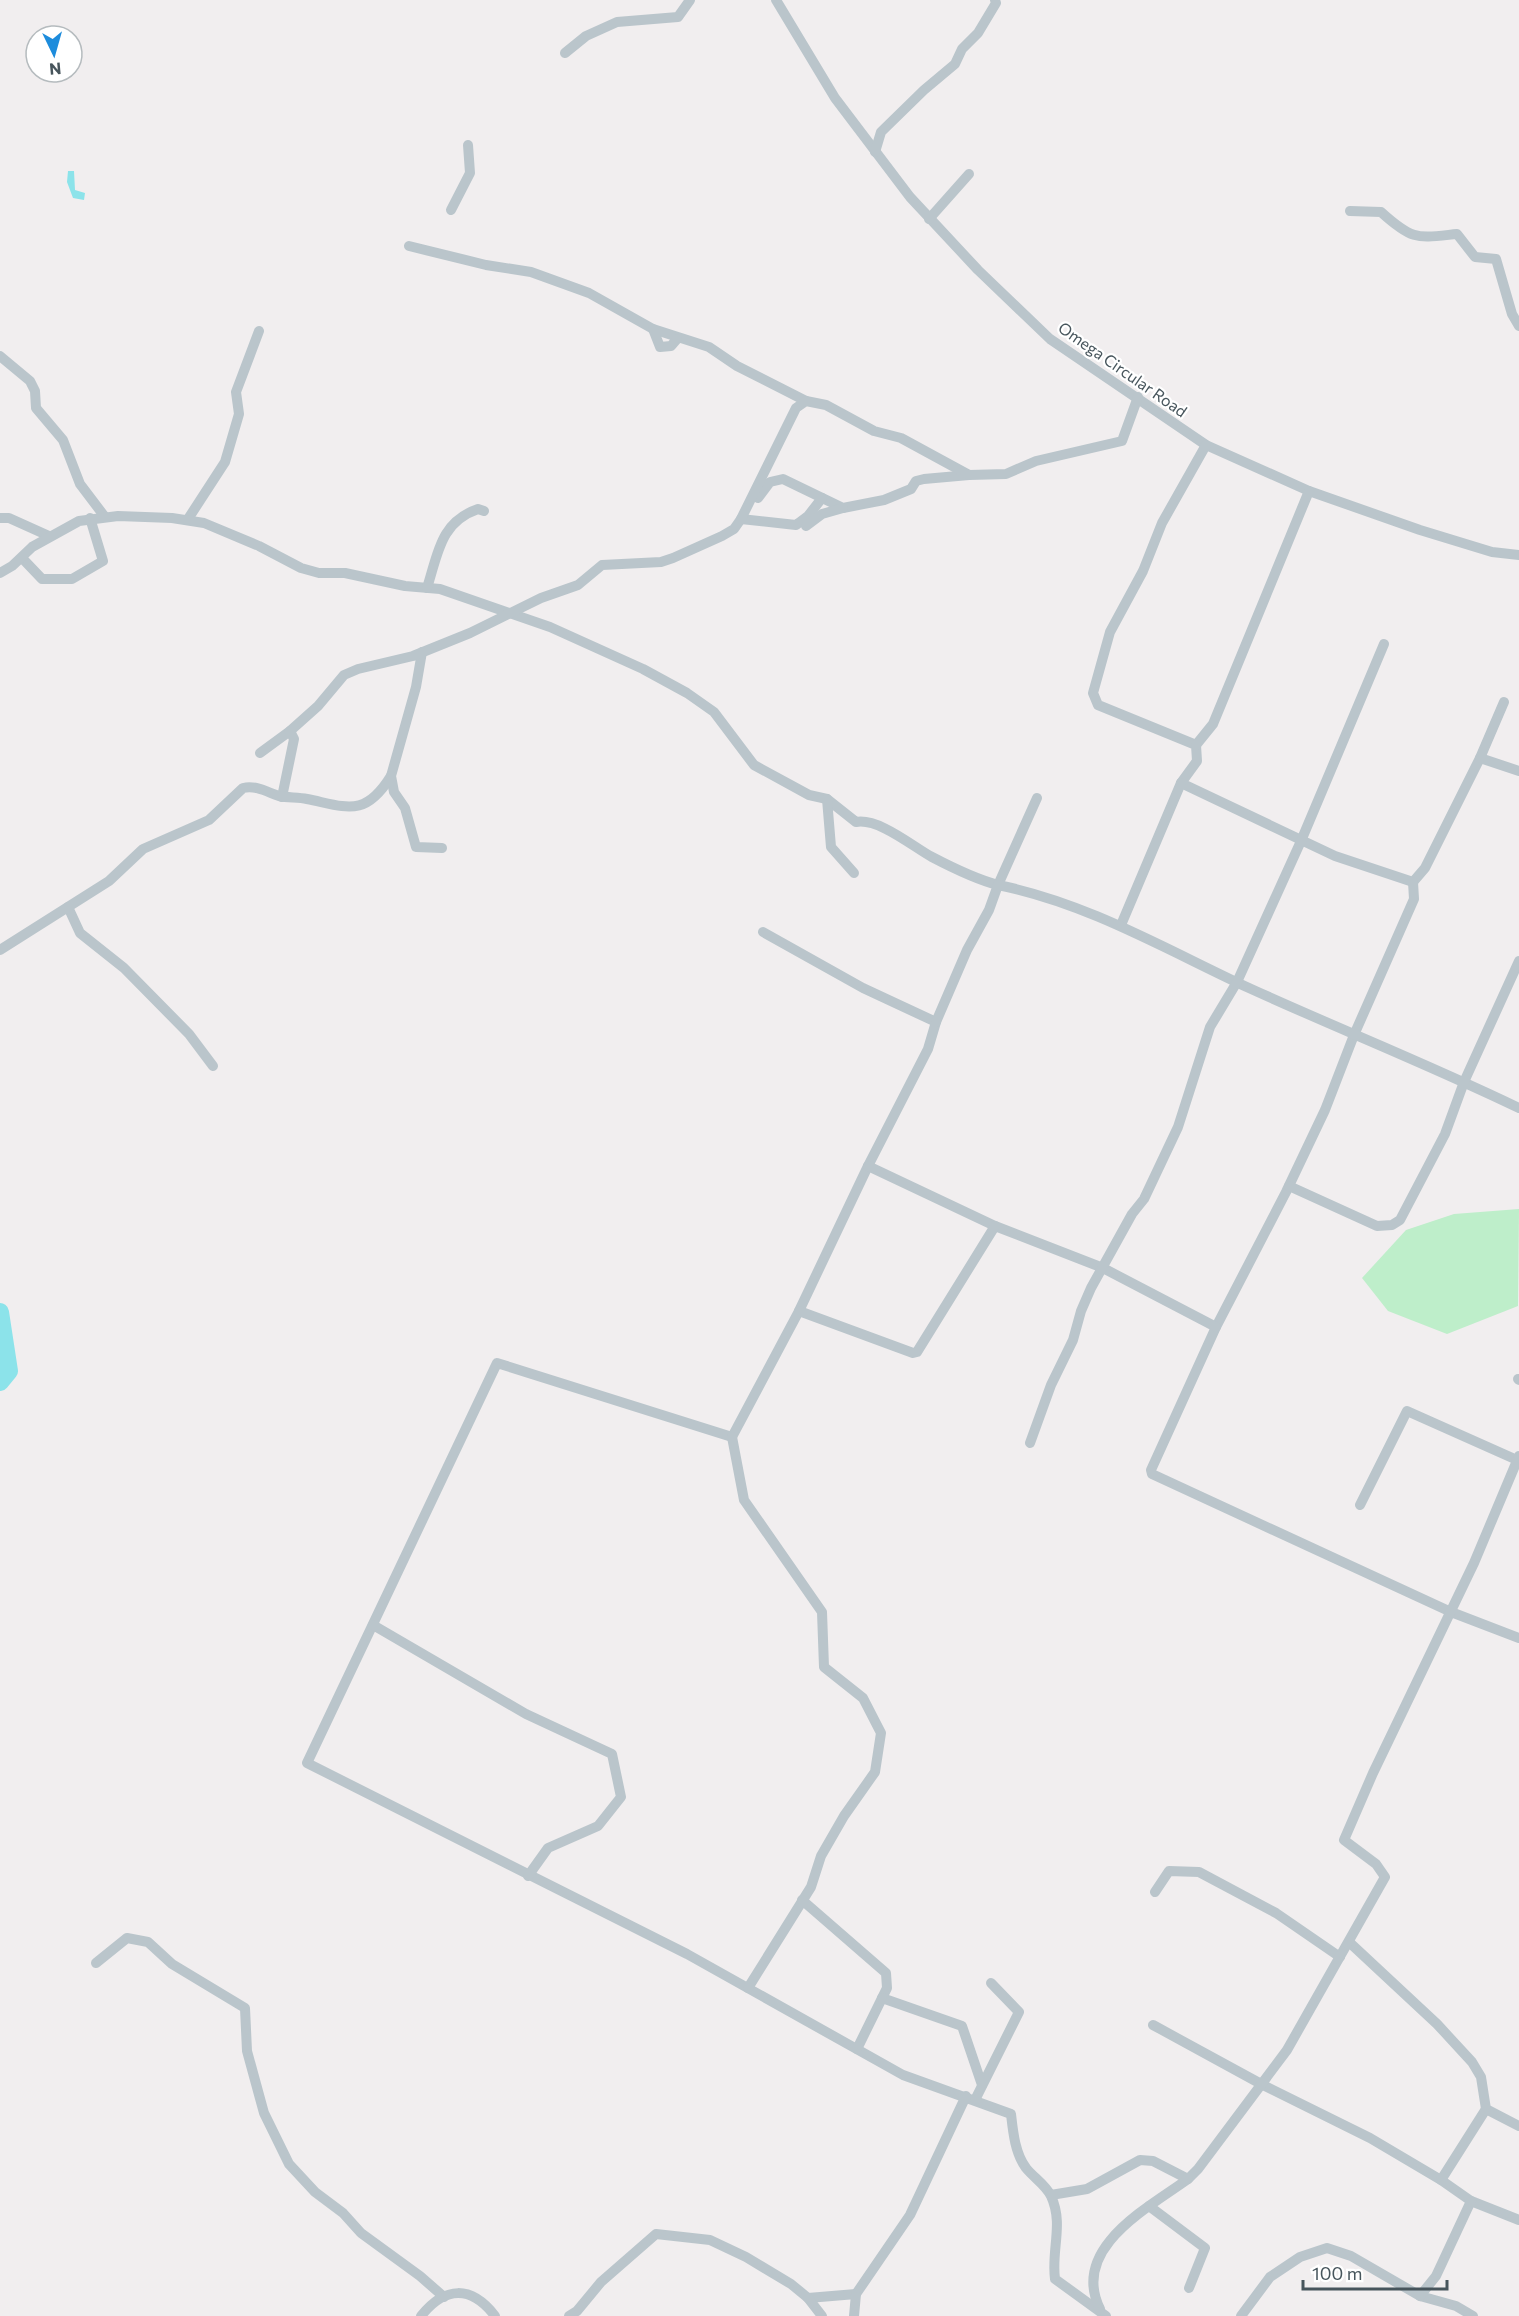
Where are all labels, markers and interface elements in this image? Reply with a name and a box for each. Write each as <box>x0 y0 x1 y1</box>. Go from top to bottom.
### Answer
north arrow <box>24 24 84 84</box>
text: N <box>49 59 62 79</box>
street label: Omega Circular Road <box>1055 317 1191 421</box>
scale bar <box>1303 2253 1447 2291</box>
text: 100 m <box>1312 2262 1362 2284</box>

